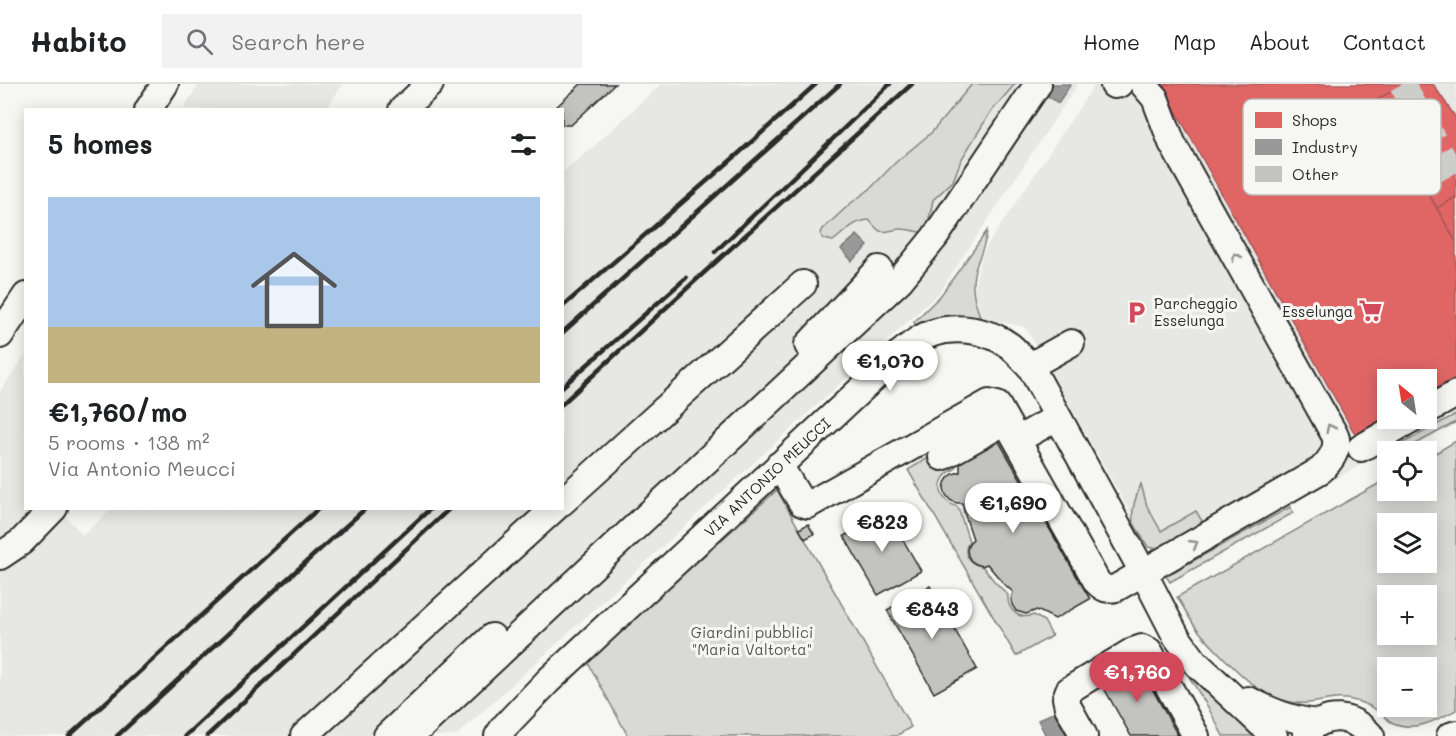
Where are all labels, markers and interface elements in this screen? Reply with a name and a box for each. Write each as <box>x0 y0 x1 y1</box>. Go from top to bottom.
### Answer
search box <box>162 14 582 68</box>
text: Habito <box>30 23 126 59</box>
icon: search <box>183 25 216 58</box>
text: Search here <box>231 27 365 56</box>
text: Home <box>1083 28 1140 55</box>
text: Map <box>1173 28 1216 55</box>
text: About <box>1249 28 1310 55</box>
text: Contact <box>1343 28 1426 55</box>
legend <box>1243 99 1441 195</box>
text: Shops <box>1292 109 1337 130</box>
text: 5 homes <box>48 127 153 161</box>
icon: filters <box>507 128 540 161</box>
text: Industry <box>1292 136 1358 157</box>
text: Other <box>1292 163 1339 184</box>
icon: home <box>240 236 348 344</box>
one-way arrow <box>1232 253 1243 263</box>
place label: Parcheggio Esselunga <box>1154 293 1238 330</box>
supermarket icon: Esselunga <box>1358 298 1384 324</box>
parking icon: Parcheggio Esselunga <box>1123 299 1149 325</box>
place label: Esselunga <box>1282 301 1353 321</box>
pin: €1,070 <box>841 341 939 392</box>
text: €1,070 <box>856 347 924 373</box>
north arrow <box>1377 369 1437 429</box>
map controls <box>1377 369 1437 717</box>
text: €1,760/mo <box>48 395 187 429</box>
street label: VIA ANTONIO MEUCCI <box>699 413 835 541</box>
one-way arrow <box>1326 423 1338 434</box>
text: 5 rooms · 138 m² <box>48 429 210 455</box>
button: locate <box>1377 441 1437 501</box>
text: Via Antonio Meucci <box>48 455 236 481</box>
pin: €1,690 <box>964 483 1062 534</box>
text: €1,690 <box>979 489 1047 515</box>
pin: €823 <box>846 502 918 553</box>
text: €823 <box>856 508 908 534</box>
button: layers <box>1377 513 1437 573</box>
one-way arrow <box>1188 539 1198 551</box>
button: + <box>1377 585 1437 645</box>
pin: €843 <box>896 589 968 640</box>
text: €843 <box>905 595 959 621</box>
park label: Giardini pubblici "Maria Valtorta" <box>691 622 813 659</box>
pin: €1,760 <box>1088 652 1186 703</box>
button: − <box>1377 657 1437 717</box>
text: €1,760 <box>1103 658 1171 684</box>

